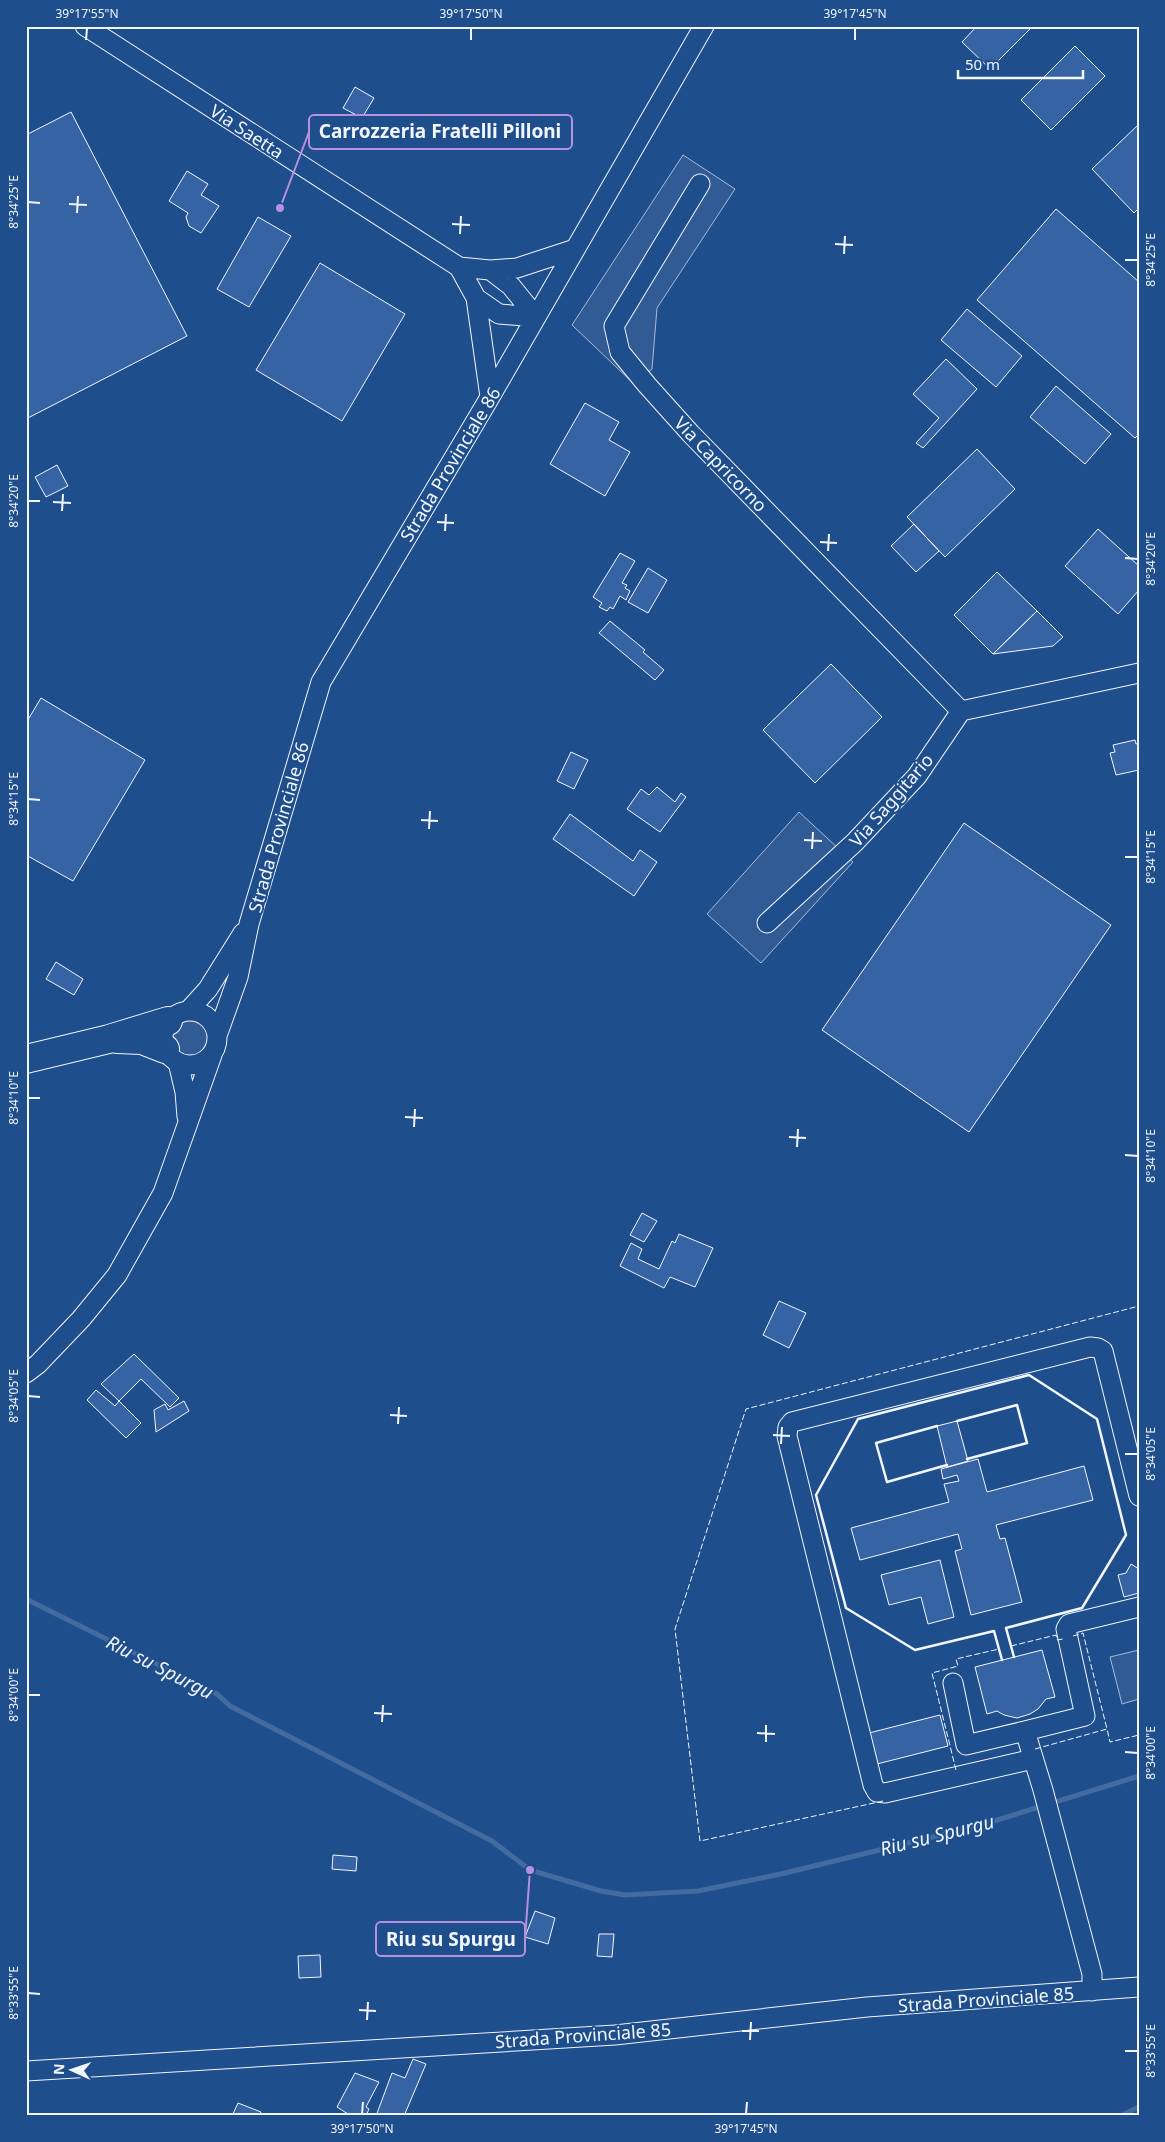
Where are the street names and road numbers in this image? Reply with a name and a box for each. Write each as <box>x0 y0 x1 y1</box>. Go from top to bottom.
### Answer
street label: Via Saetta <box>205 98 289 164</box>
street label: Strada Provinciale 86 <box>394 382 506 546</box>
street label: Via Capricorno <box>669 411 773 517</box>
street label: Strada Provinciale 86 <box>242 739 314 915</box>
street label: Via Saggitario <box>844 748 938 852</box>
street label: Strada Provinciale 85 <box>897 1981 1075 2017</box>
street label: Strada Provinciale 85 <box>494 2017 672 2053</box>

